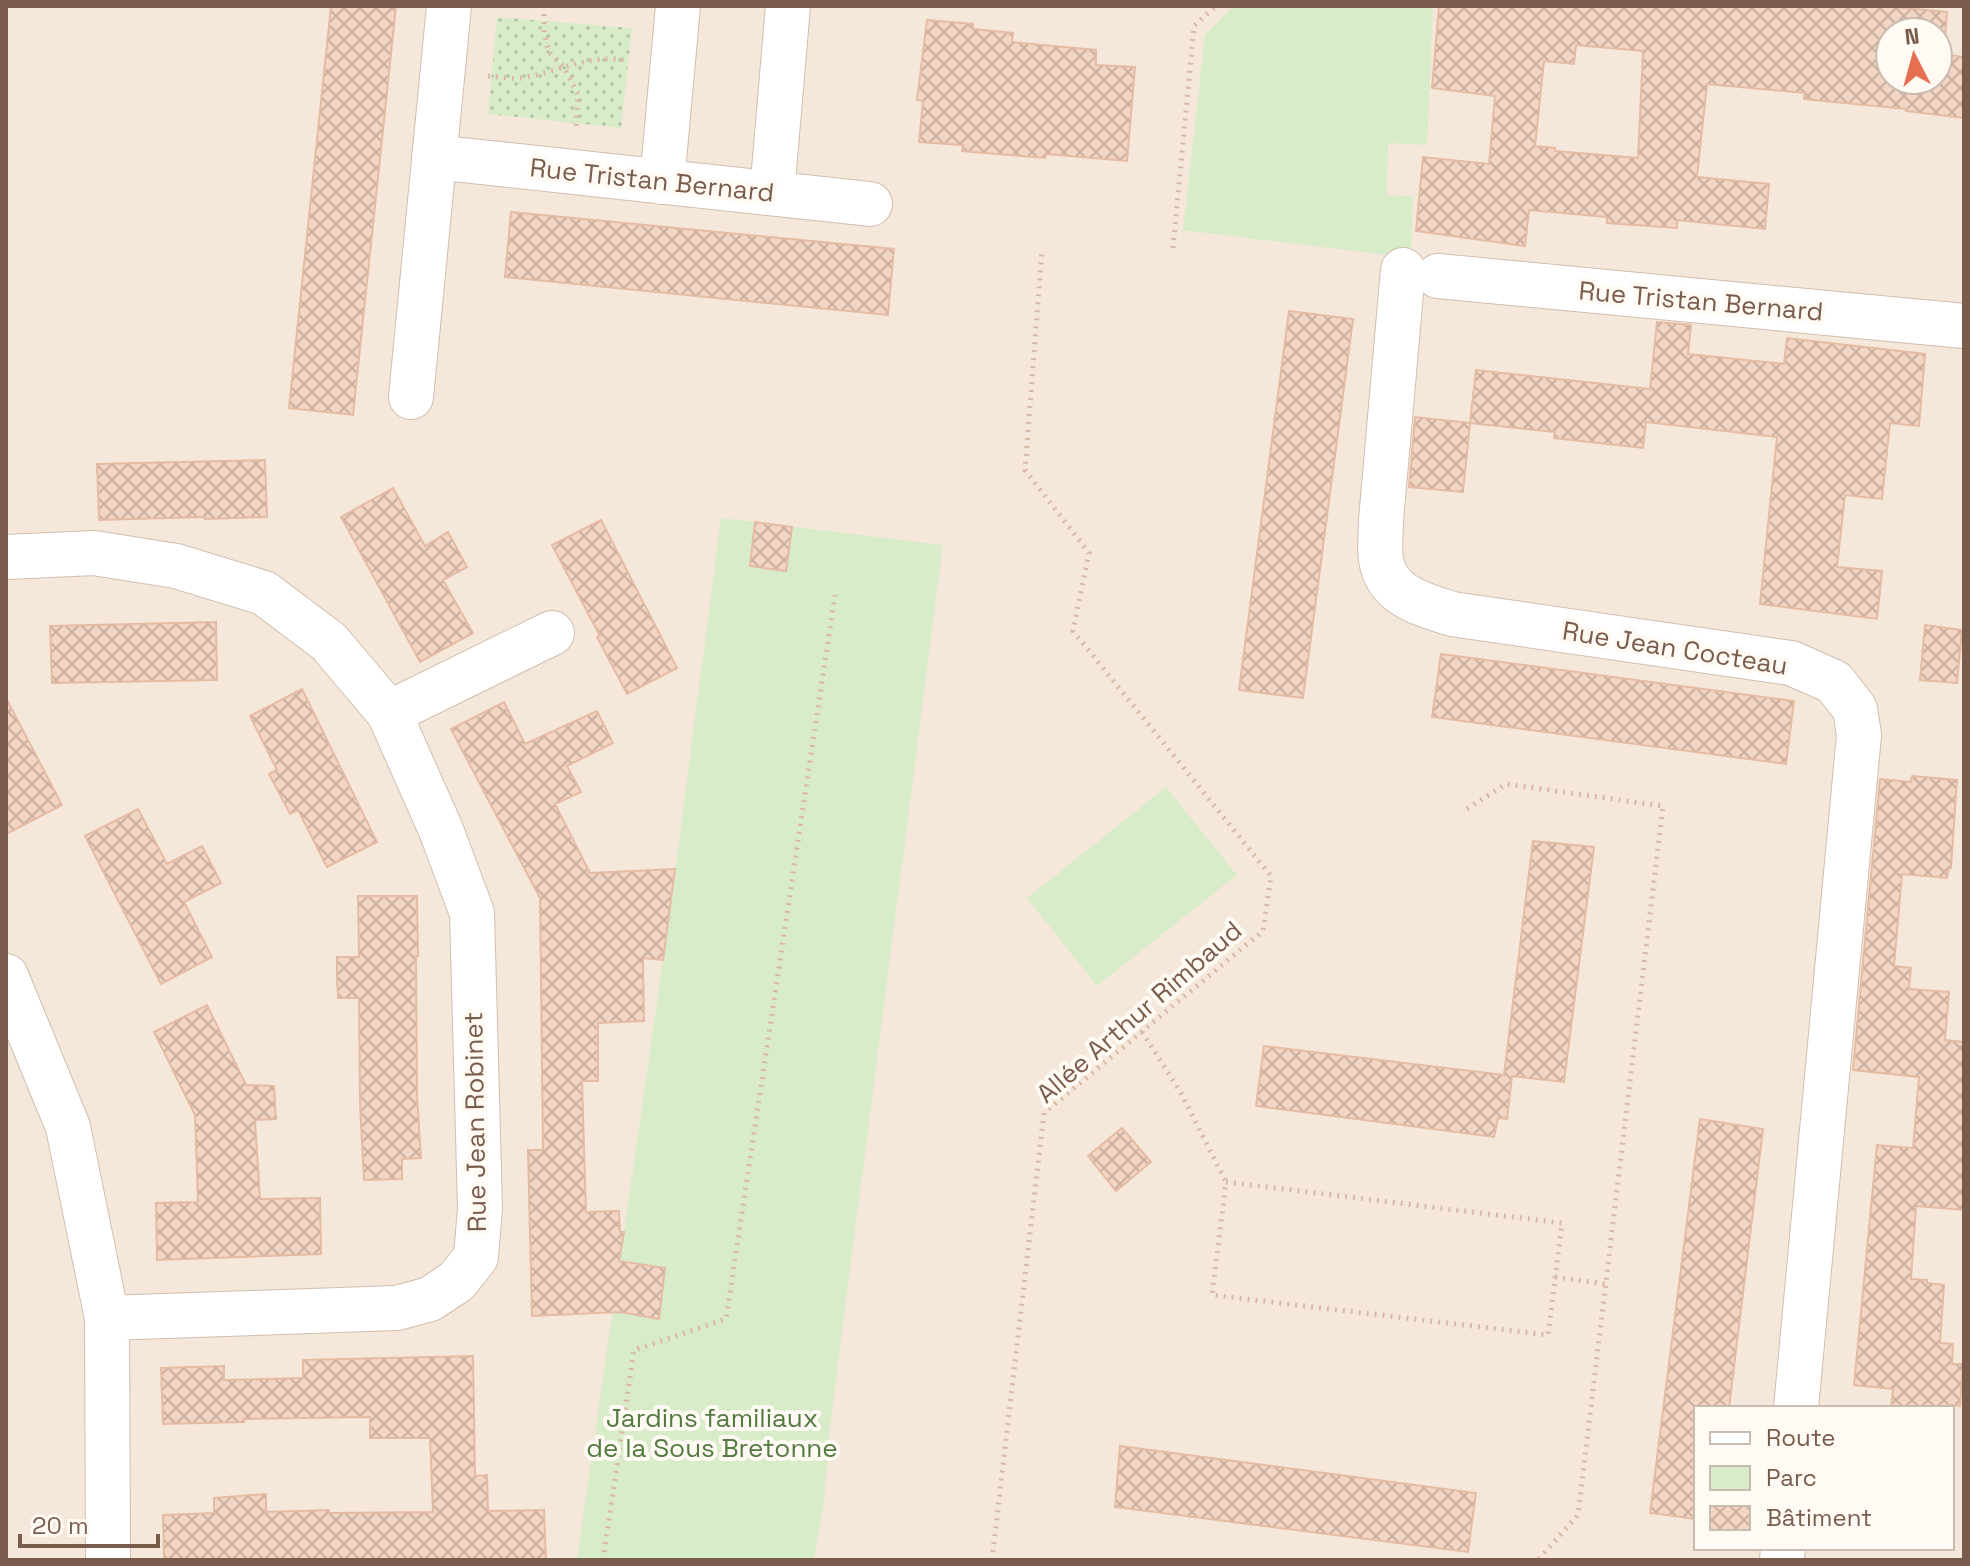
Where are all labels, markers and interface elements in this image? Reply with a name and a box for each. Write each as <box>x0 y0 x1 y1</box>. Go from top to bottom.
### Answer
north arrow <box>1874 16 1954 96</box>
text: N <box>1903 21 1921 51</box>
street label: Rue Tristan Bernard <box>528 150 776 210</box>
street label: Rue Tristan Bernard <box>1577 273 1825 329</box>
street label: Rue Jean Cocteau <box>1560 613 1790 683</box>
street label: Allée Arthur Rimbaud <box>1029 913 1249 1111</box>
street label: Rue Jean Robinet <box>456 1011 494 1233</box>
park label: Jardins familiaux de la Sous Bretonne <box>586 1401 838 1465</box>
legend <box>1694 1406 1954 1550</box>
text: Route <box>1766 1422 1835 1453</box>
text: Parc <box>1766 1462 1817 1493</box>
scale bar <box>20 1498 158 1548</box>
text: Bâtiment <box>1766 1502 1872 1533</box>
text: 20 m <box>32 1510 89 1541</box>

